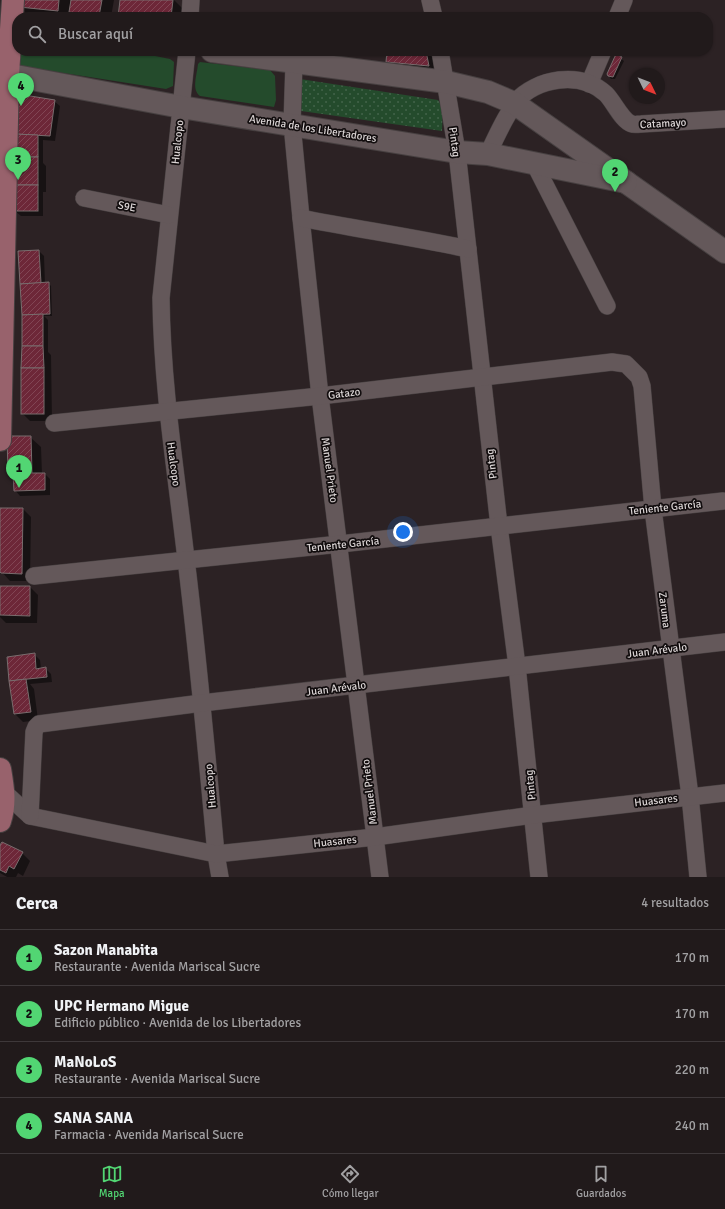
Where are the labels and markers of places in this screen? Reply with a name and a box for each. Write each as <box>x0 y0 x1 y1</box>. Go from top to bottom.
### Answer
pin: 4 <box>8 73 34 106</box>
pin: 3 <box>5 147 31 180</box>
pin: 2 <box>602 159 628 192</box>
pin: 1 <box>6 455 32 488</box>

